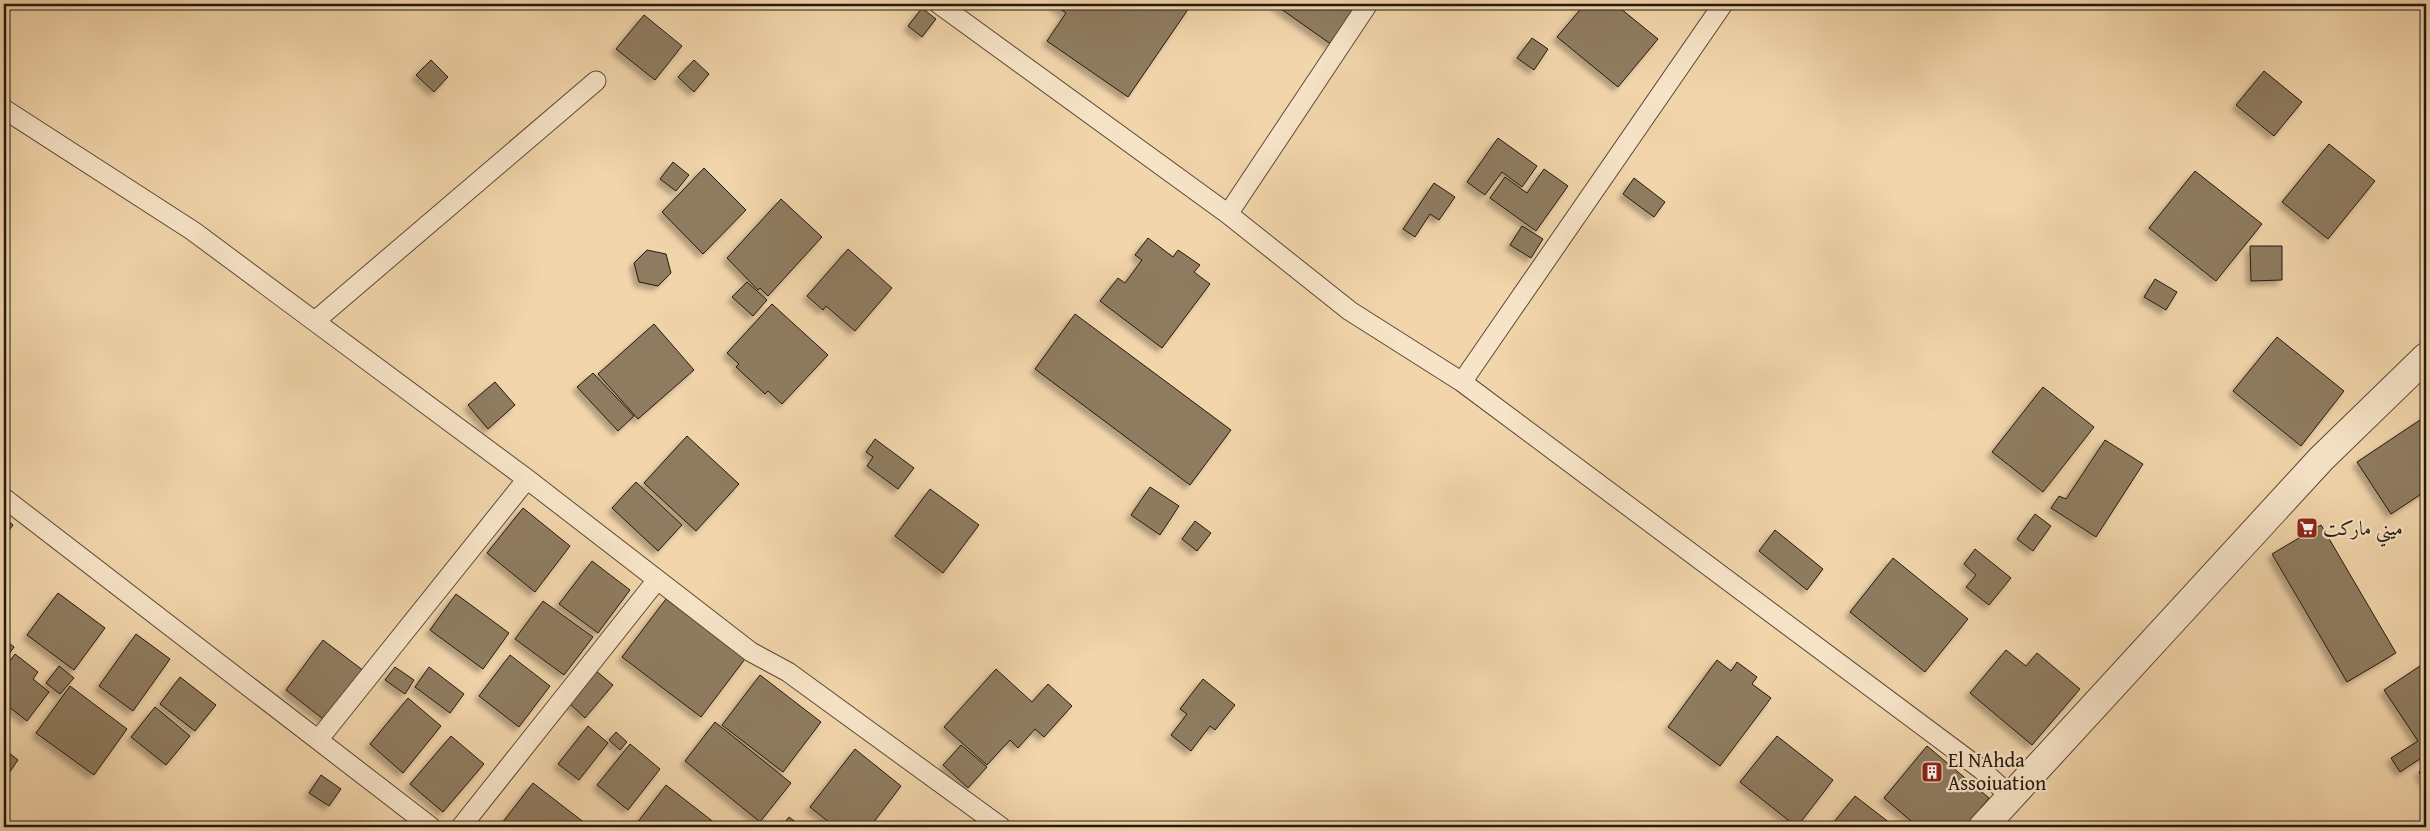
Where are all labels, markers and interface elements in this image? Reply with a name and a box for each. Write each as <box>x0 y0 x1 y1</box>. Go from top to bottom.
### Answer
place label: ميني ماركت <box>2323 513 2403 547</box>
supermarket icon: ميني ماركت <box>2295 516 2319 540</box>
place label: El NAhda Assoiuation <box>1948 745 2046 797</box>
building icon: El NAhda Assoiuation <box>1920 760 1944 784</box>

